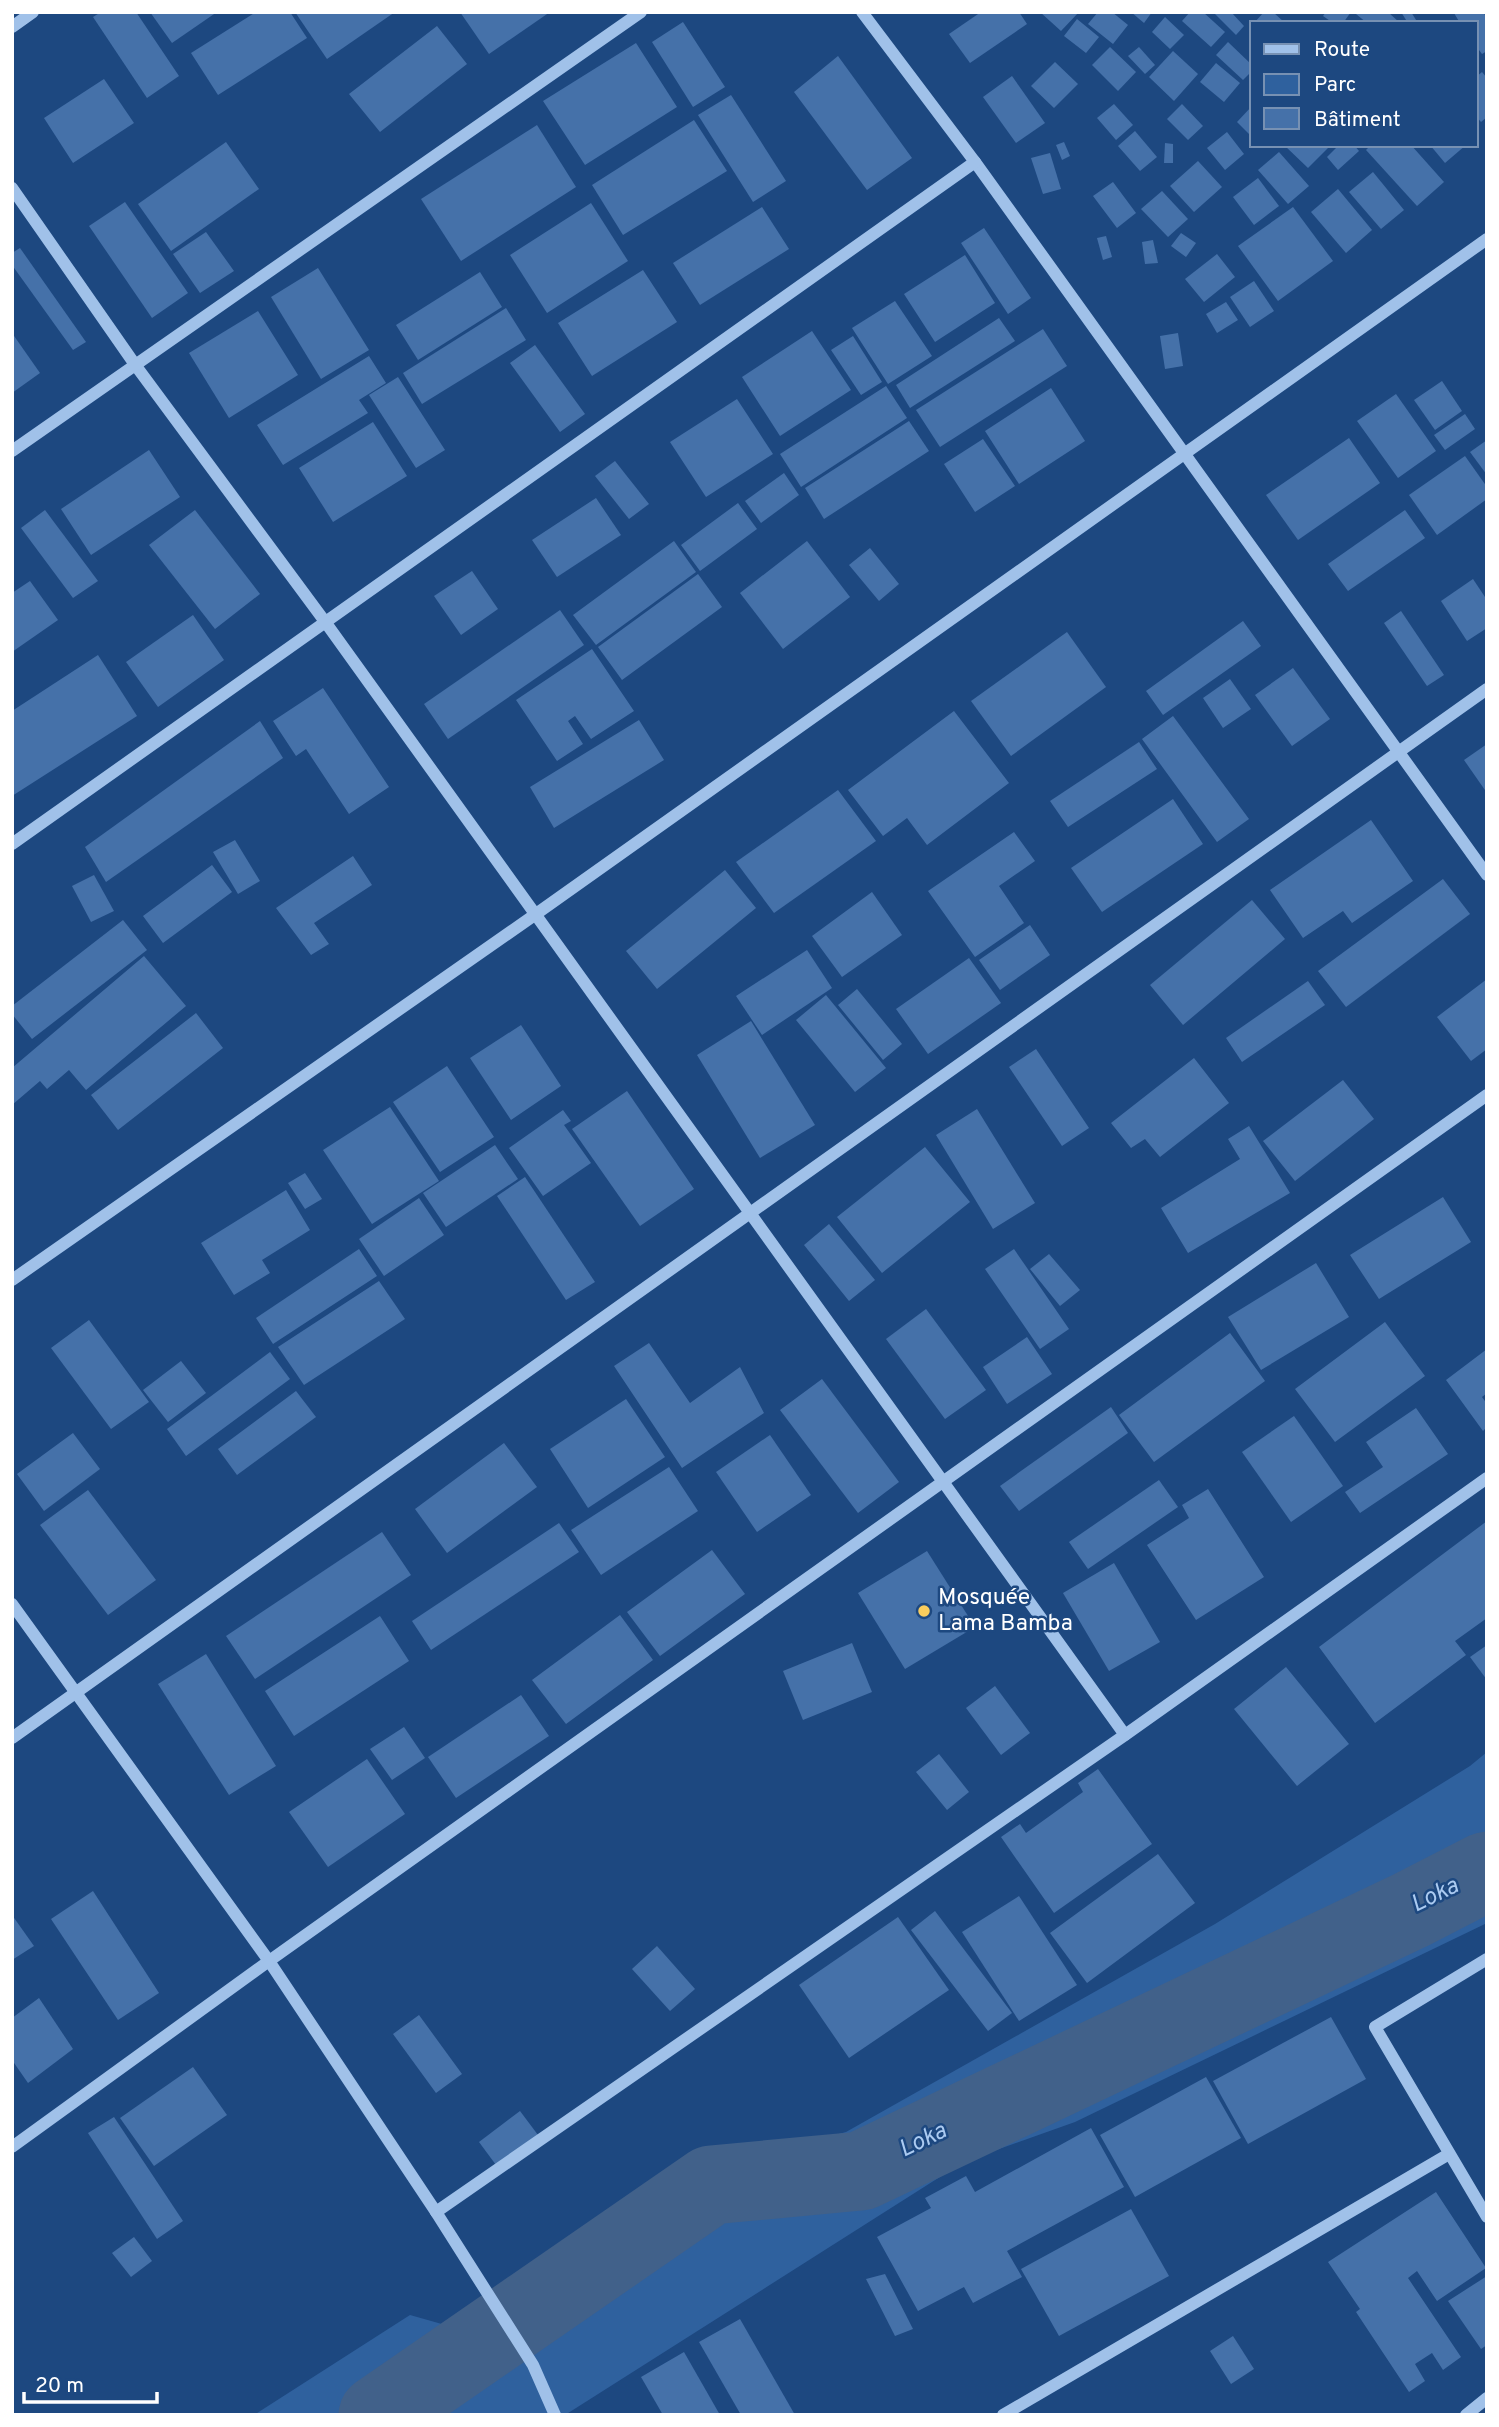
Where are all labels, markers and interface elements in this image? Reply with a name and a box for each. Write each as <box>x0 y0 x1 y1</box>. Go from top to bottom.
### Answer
legend <box>1250 21 1478 147</box>
text: Route <box>1314 37 1370 64</box>
text: Parc <box>1314 72 1356 99</box>
text: Bâtiment <box>1314 107 1401 134</box>
place label: Mosquée Lama Bamba <box>938 1584 1073 1639</box>
marker: Mosquée Lama Bamba <box>916 1603 932 1619</box>
water label: Loka <box>1406 1871 1464 1920</box>
water label: Loka <box>894 2116 952 2165</box>
scale bar <box>24 2360 158 2404</box>
text: 20 m <box>35 2373 84 2400</box>

